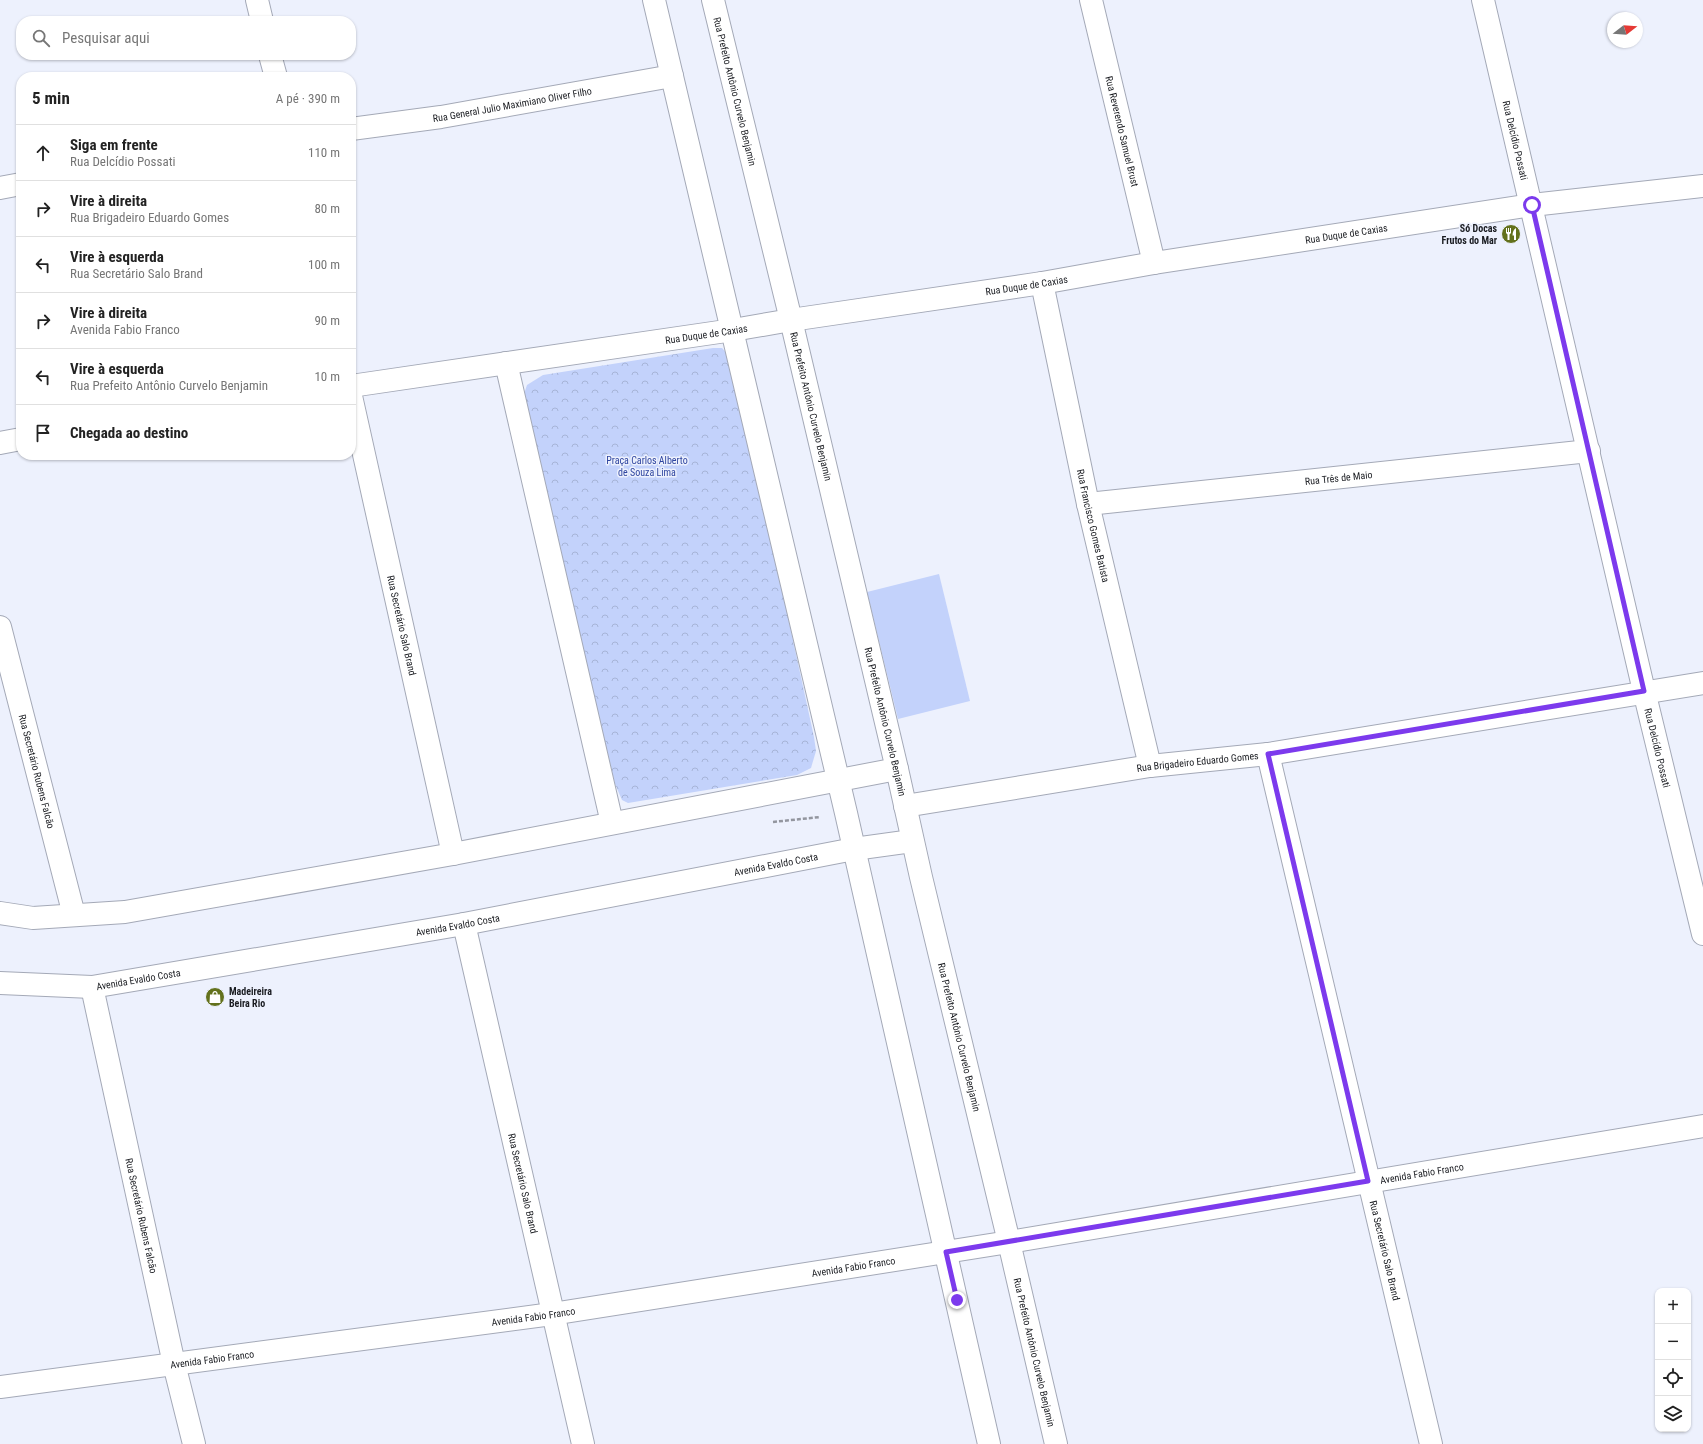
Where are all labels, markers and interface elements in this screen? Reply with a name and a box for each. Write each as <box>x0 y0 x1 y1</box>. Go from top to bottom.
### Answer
north arrow <box>1607 12 1643 48</box>
search box <box>16 16 356 60</box>
street label: Rua Prefeito Antônio Curvelo Benjamin <box>712 16 759 167</box>
icon: search <box>30 27 52 49</box>
text: Pesquisar aqui <box>62 29 150 47</box>
street label: Rua Reverendo Samuel Brust <box>1104 75 1141 188</box>
street label: Rua General Julio Maximiano Oliver Filho <box>432 85 592 124</box>
text: 5 min <box>32 88 70 108</box>
text: A pé · 390 m <box>276 91 340 106</box>
street label: Rua Delcídio Possati <box>1501 99 1530 181</box>
text: Siga em frente <box>70 136 158 154</box>
icon: ahead <box>32 142 54 164</box>
text: 110 m <box>308 145 340 160</box>
text: Rua Delcídio Possati <box>70 154 175 169</box>
text: Vire à direita <box>70 192 147 210</box>
route start <box>1523 196 1541 214</box>
icon: right <box>32 198 54 220</box>
text: 80 m <box>314 201 340 216</box>
text: Rua Brigadeiro Eduardo Gomes <box>70 210 229 225</box>
street label: Rua Duque de Caxias <box>1304 222 1389 245</box>
place label: Só Docas Frutos do Mar <box>1442 223 1498 246</box>
restaurant icon: Só Docas Frutos do Mar <box>1500 223 1522 245</box>
text: Vire à esquerda <box>70 248 164 266</box>
icon: left <box>32 254 54 276</box>
text: 100 m <box>308 257 340 272</box>
text: Rua Secretário Salo Brand <box>70 266 203 281</box>
street label: Rua Duque de Caxias <box>985 273 1069 297</box>
text: Vire à direita <box>70 304 147 322</box>
icon: right <box>32 310 54 332</box>
text: 90 m <box>314 313 340 328</box>
text: Avenida Fabio Franco <box>70 322 180 337</box>
street label: Rua Duque de Caxias <box>664 322 749 345</box>
street label: Rua Prefeito Antônio Curvelo Benjamin <box>788 331 834 482</box>
text: Vire à esquerda <box>70 360 164 378</box>
icon: left <box>32 366 54 388</box>
text: 10 m <box>314 369 340 384</box>
text: Rua Prefeito Antônio Curvelo Benjamin <box>70 378 268 393</box>
icon: arrive <box>32 422 54 444</box>
text: Chegada ao destino <box>70 424 188 442</box>
park label: Praça Carlos Alberto de Souza Lima <box>606 455 688 478</box>
street label: Rua Francisco Gomes Batista <box>1075 468 1112 583</box>
street label: Rua Três de Maio <box>1304 468 1373 487</box>
street label: Rua Secretário Salo Brand <box>386 574 419 677</box>
street label: Rua Prefeito Antônio Curvelo Benjamin <box>863 646 908 797</box>
street label: Rua Delcídio Possati <box>1643 707 1673 789</box>
street label: Rua Secretário Rubens Falcão <box>17 713 57 830</box>
street label: Rua Brigadeiro Eduardo Gomes <box>1136 749 1259 774</box>
street label: Avenida Evaldo Costa <box>733 851 819 877</box>
street label: Avenida Evaldo Costa <box>415 912 501 938</box>
street label: Rua Prefeito Antônio Curvelo Benjamin <box>936 962 983 1113</box>
street label: Avenida Evaldo Costa <box>95 967 181 992</box>
shop icon: Madeireira Beira Rio <box>204 986 226 1008</box>
place label: Madeireira Beira Rio <box>229 986 272 1009</box>
street label: Rua Secretário Salo Brand <box>507 1132 540 1234</box>
street label: Rua Secretário Rubens Falcão <box>124 1157 160 1274</box>
street label: Avenida Fabio Franco <box>1379 1161 1464 1185</box>
street label: Rua Secretário Salo Brand <box>1368 1199 1402 1301</box>
street label: Avenida Fabio Franco <box>811 1254 896 1279</box>
street label: Rua Prefeito Antônio Curvelo Benjamin <box>1012 1277 1057 1428</box>
map controls <box>1655 1288 1691 1432</box>
button: + <box>1655 1288 1691 1324</box>
route end <box>948 1291 966 1309</box>
street label: Avenida Fabio Franco <box>491 1305 576 1327</box>
button: − <box>1655 1324 1691 1360</box>
street label: Avenida Fabio Franco <box>170 1348 255 1370</box>
button: locate <box>1655 1360 1691 1396</box>
button: layers <box>1655 1396 1691 1432</box>

